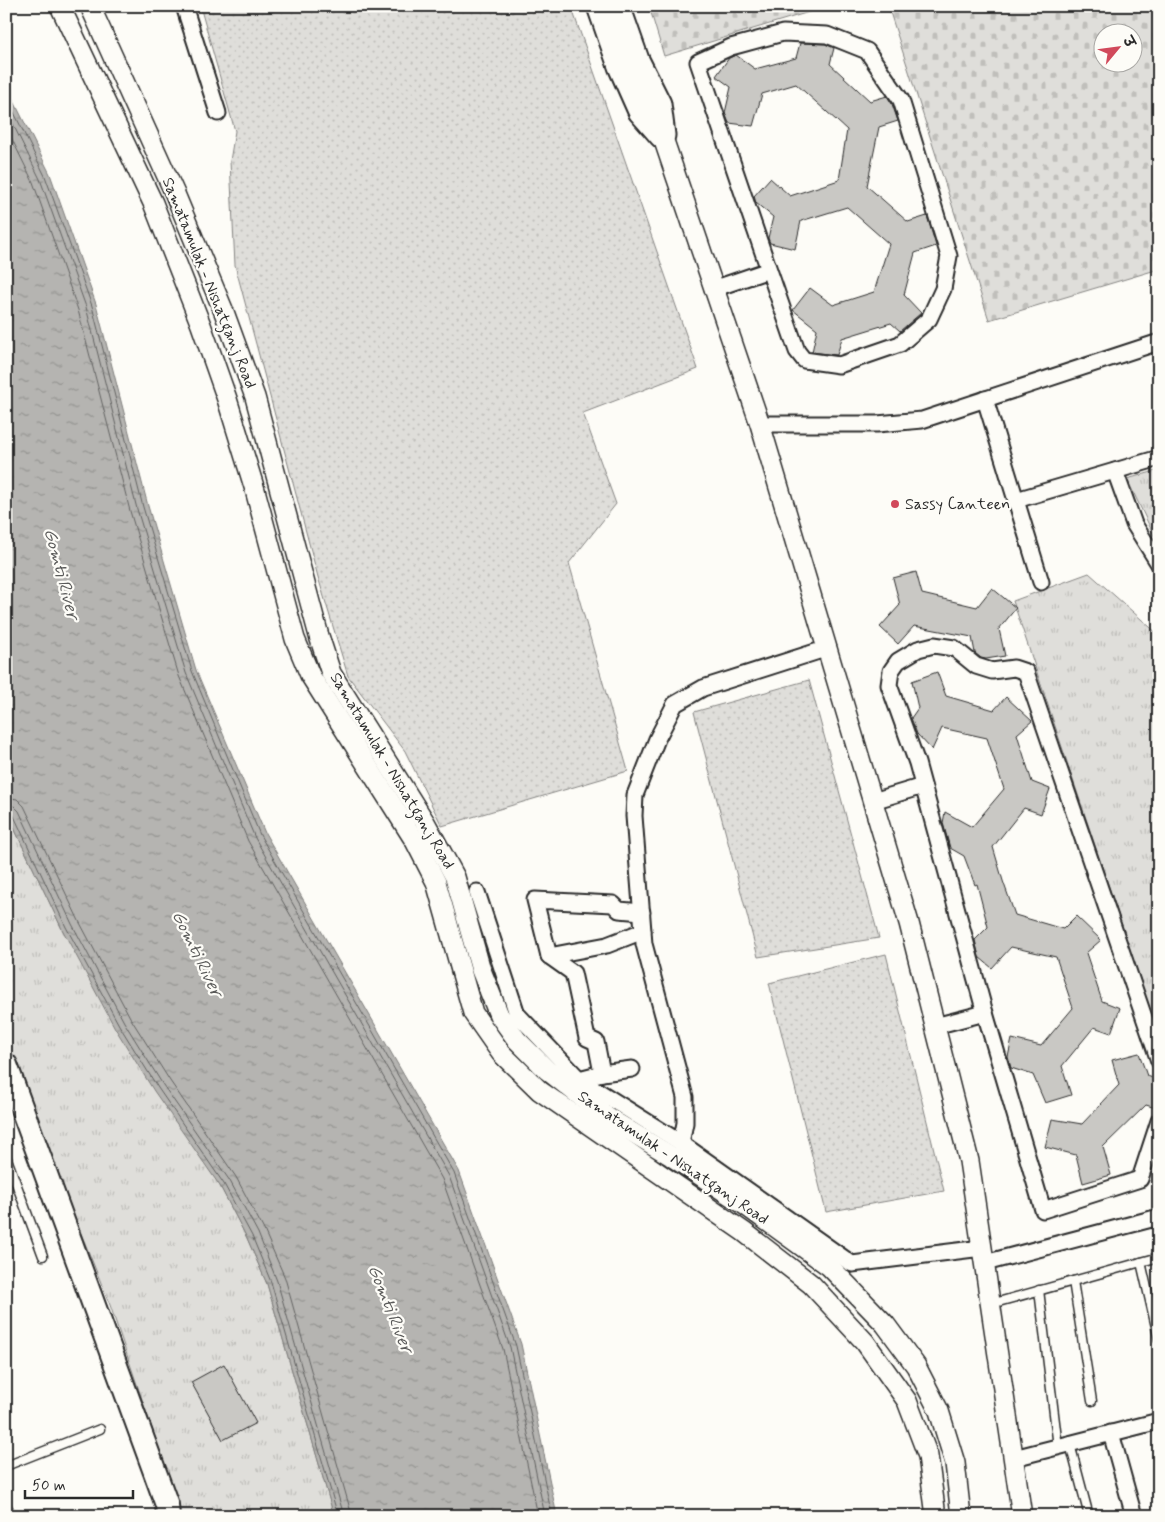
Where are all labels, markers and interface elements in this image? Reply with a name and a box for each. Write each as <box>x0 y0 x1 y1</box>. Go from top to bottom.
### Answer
north arrow <box>1092 22 1142 72</box>
text: उ <box>1117 32 1139 52</box>
street label: Samatamulak - Nishatganj Road <box>156 174 261 392</box>
place label: Sassy Canteen <box>905 494 1010 515</box>
marker: Sassy Canteen <box>889 498 901 510</box>
water label: Gomti River <box>37 526 85 625</box>
street label: Samatamulak - Nishatganj Road <box>324 669 459 874</box>
water label: Gomti River <box>166 907 229 1003</box>
street label: Samatamulak - Nishatganj Road <box>573 1086 773 1231</box>
water label: Gomti River <box>361 1261 420 1359</box>
scale bar <box>25 1467 132 1499</box>
text: 50 m <box>32 1476 66 1496</box>

